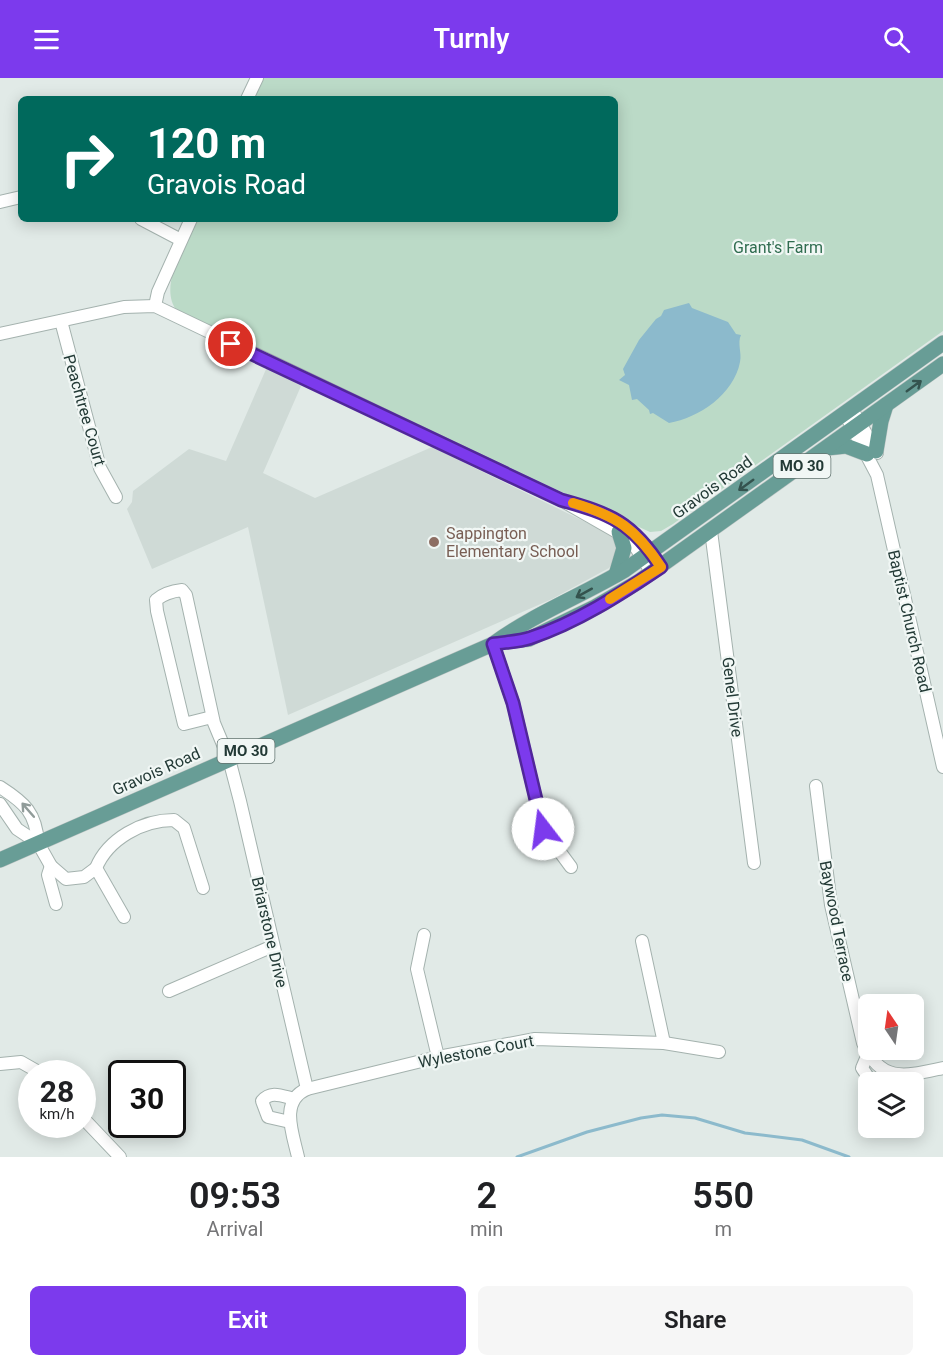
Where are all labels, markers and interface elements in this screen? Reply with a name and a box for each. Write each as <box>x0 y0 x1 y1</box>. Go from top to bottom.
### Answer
icon: menu <box>30 23 63 56</box>
text: Turnly <box>434 23 509 55</box>
icon: search <box>880 23 913 56</box>
text: 120 m <box>147 119 266 168</box>
icon: right <box>48 120 126 198</box>
text: Gravois Road <box>147 169 306 201</box>
park label: Grant's Farm <box>733 238 823 257</box>
pin <box>205 318 256 369</box>
icon: arrive <box>214 327 247 360</box>
street label: Peachtree Court <box>60 352 110 468</box>
one-way arrow <box>905 380 921 392</box>
street label: Gravois Road <box>669 452 756 523</box>
road number: MO 30 <box>774 454 830 478</box>
one-way arrow <box>739 478 755 491</box>
place label: Sappington Elementary School <box>446 524 579 561</box>
marker: Sappington Elementary School <box>427 535 441 549</box>
street label: Baptist Church Road <box>884 548 935 694</box>
one-way arrow <box>576 588 594 599</box>
street label: Genel Drive <box>718 656 747 738</box>
road number: MO 30 <box>218 739 274 763</box>
street label: Gravois Road <box>109 744 203 799</box>
position arrow <box>511 797 575 861</box>
one-way arrow <box>21 803 35 818</box>
street label: Baywood Terrace <box>816 859 858 983</box>
street label: Briarstone Drive <box>248 875 291 989</box>
north arrow <box>858 994 924 1060</box>
map controls <box>858 994 924 1138</box>
street label: Wylestone Court <box>417 1031 535 1072</box>
speed limit sign: 30 <box>108 1060 186 1138</box>
button: layers <box>858 1072 924 1138</box>
text: 28 <box>40 1074 74 1109</box>
text: km/h <box>39 1105 75 1123</box>
text: 09:53 <box>189 1175 281 1217</box>
text: 2 <box>476 1175 497 1217</box>
text: 550 <box>692 1175 754 1217</box>
text: Arrival <box>207 1217 263 1241</box>
text: min <box>470 1217 503 1241</box>
text: m <box>714 1217 732 1241</box>
button: Exit <box>30 1286 466 1355</box>
button: Share <box>478 1286 913 1355</box>

